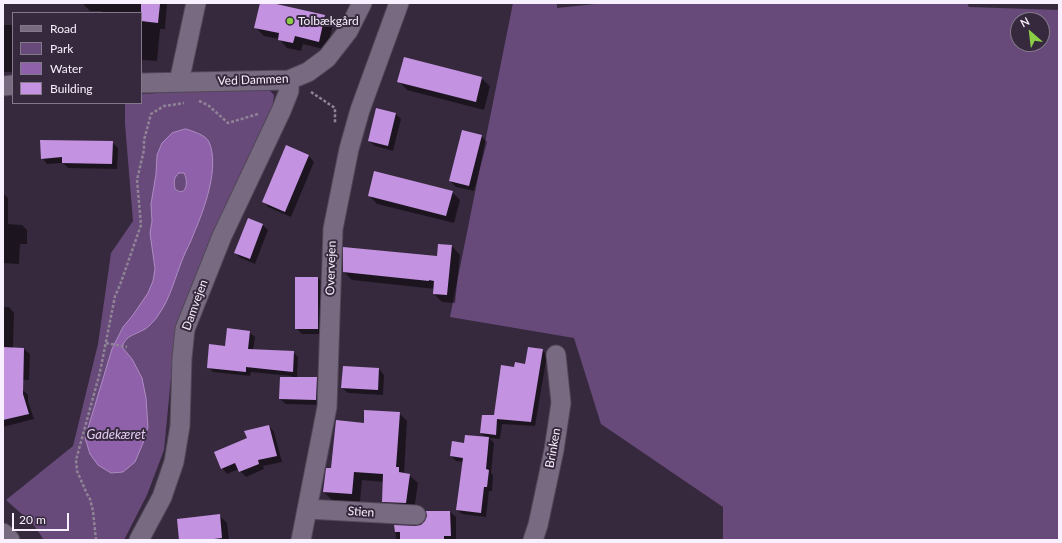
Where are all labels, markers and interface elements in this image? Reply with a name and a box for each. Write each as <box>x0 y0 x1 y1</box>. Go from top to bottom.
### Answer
legend <box>12 12 142 104</box>
north arrow <box>1010 12 1050 52</box>
place label: Tolbækgård <box>298 14 359 28</box>
text: N <box>1018 14 1031 30</box>
marker: Tolbækgård <box>285 16 295 26</box>
text: Road <box>50 21 77 36</box>
text: Park <box>50 41 73 56</box>
text: Water <box>50 61 83 76</box>
street label: Ved Dammen <box>217 72 289 88</box>
text: Building <box>50 81 93 96</box>
street label: Overvejen <box>323 240 339 296</box>
street label: Damvejen <box>179 278 211 332</box>
water label: Gadekæret <box>86 427 146 443</box>
street label: Brinken <box>542 427 564 469</box>
street label: Stien <box>347 504 375 520</box>
scale bar <box>14 505 71 531</box>
text: 20 m <box>19 512 46 527</box>

